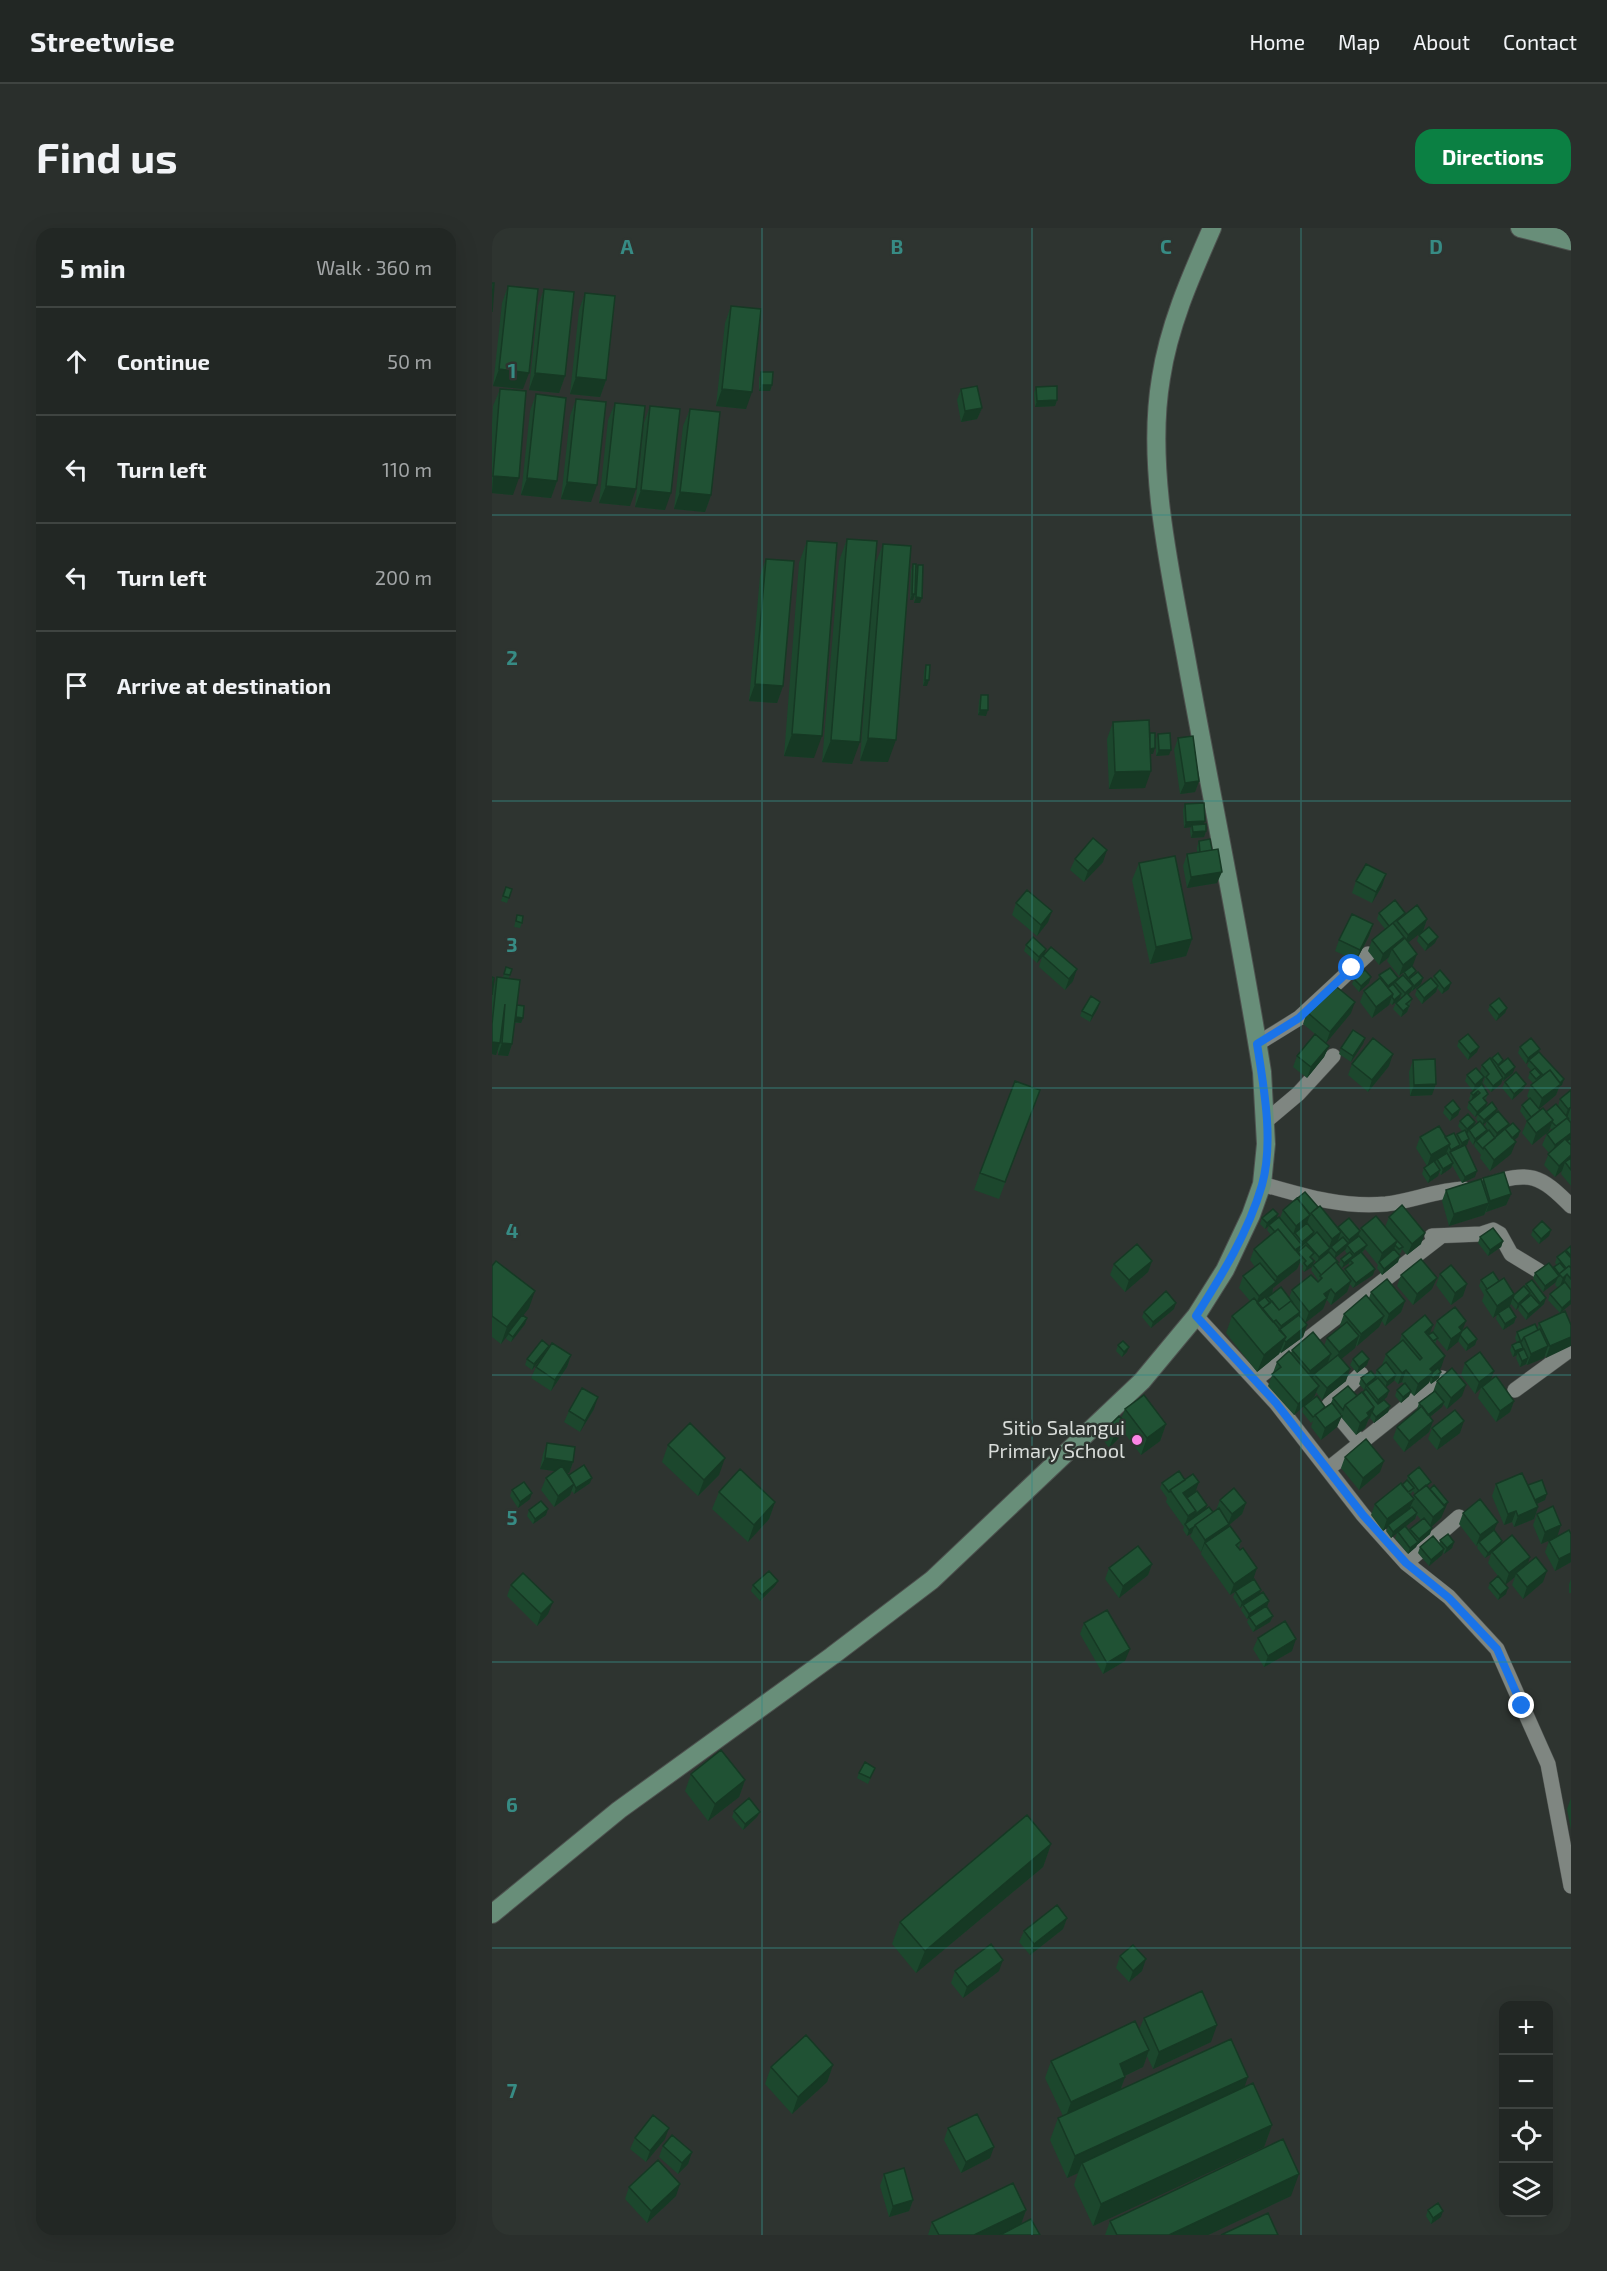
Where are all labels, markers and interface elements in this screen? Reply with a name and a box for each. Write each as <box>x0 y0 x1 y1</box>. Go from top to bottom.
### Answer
text: Streetwise <box>30 24 175 58</box>
text: Home <box>1249 29 1305 54</box>
text: Map <box>1338 29 1380 54</box>
text: About <box>1413 29 1470 54</box>
text: Contact <box>1503 29 1577 54</box>
button: Directions <box>1415 129 1571 184</box>
text: Find us <box>36 131 178 181</box>
text: A <box>620 234 634 258</box>
text: B <box>891 234 903 258</box>
text: C <box>1160 234 1172 258</box>
text: D <box>1429 234 1443 258</box>
text: 5 min <box>60 252 126 283</box>
text: Walk · 360 m <box>316 255 432 279</box>
icon: ahead <box>60 345 93 378</box>
text: Continue <box>117 348 210 374</box>
text: 50 m <box>387 349 432 373</box>
text: 1 <box>508 358 516 382</box>
icon: left <box>60 453 93 486</box>
text: Turn left <box>117 456 206 482</box>
text: 110 m <box>382 457 432 481</box>
icon: left <box>60 561 93 594</box>
text: Turn left <box>117 564 206 590</box>
text: 200 m <box>375 565 432 589</box>
text: 2 <box>506 645 518 669</box>
icon: arrive <box>60 669 93 702</box>
text: Arrive at destination <box>117 672 331 698</box>
text: 3 <box>506 932 518 956</box>
route start <box>1338 954 1364 980</box>
text: 4 <box>506 1218 519 1242</box>
place label: Sitio Salangui Primary School <box>988 1415 1125 1462</box>
marker: Sitio Salangui Primary School <box>1130 1433 1144 1447</box>
text: 5 <box>506 1505 518 1529</box>
route end <box>1508 1692 1534 1718</box>
text: 6 <box>506 1792 518 1816</box>
map controls <box>1499 2001 1553 2217</box>
button: + <box>1499 2001 1553 2055</box>
button: − <box>1499 2055 1553 2109</box>
text: 7 <box>507 2078 518 2102</box>
button: locate <box>1499 2109 1553 2163</box>
button: layers <box>1499 2163 1553 2217</box>

